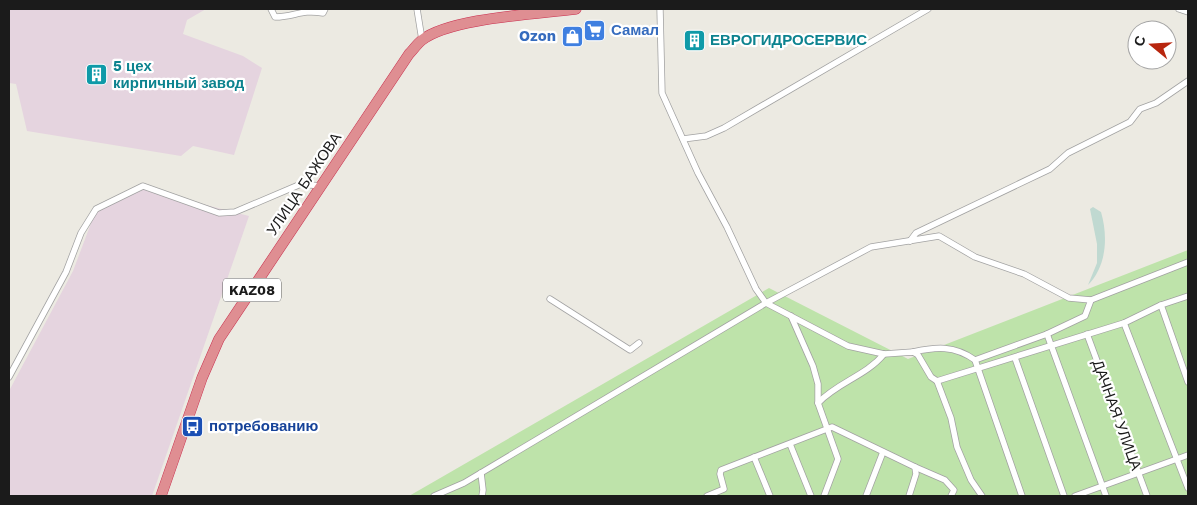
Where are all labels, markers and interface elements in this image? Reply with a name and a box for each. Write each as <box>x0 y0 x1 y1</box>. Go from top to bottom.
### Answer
supermarket icon: Самал <box>583 18 607 42</box>
north arrow <box>1127 20 1177 70</box>
place label: Самал <box>611 21 659 39</box>
shop icon: Ozon <box>560 24 584 48</box>
place label: Ozon <box>519 27 556 45</box>
building icon: ЕВРОГИДРОСЕРВИС <box>682 28 706 52</box>
place label: ЕВРОГИДРОСЕРВИС <box>710 31 867 49</box>
text: С <box>1130 34 1149 48</box>
place label: 5 цех кирпичный завод <box>113 57 245 92</box>
building icon: 5 цех кирпичный завод <box>85 63 109 87</box>
street label: УЛИЦА БАЖОВА <box>263 129 345 239</box>
road number: KAZ08 <box>223 278 281 302</box>
street label: ДАЧНАЯ УЛИЦА <box>1089 357 1145 473</box>
bus stop icon: потребованию <box>181 414 205 438</box>
place label: потребованию <box>209 417 319 435</box>

